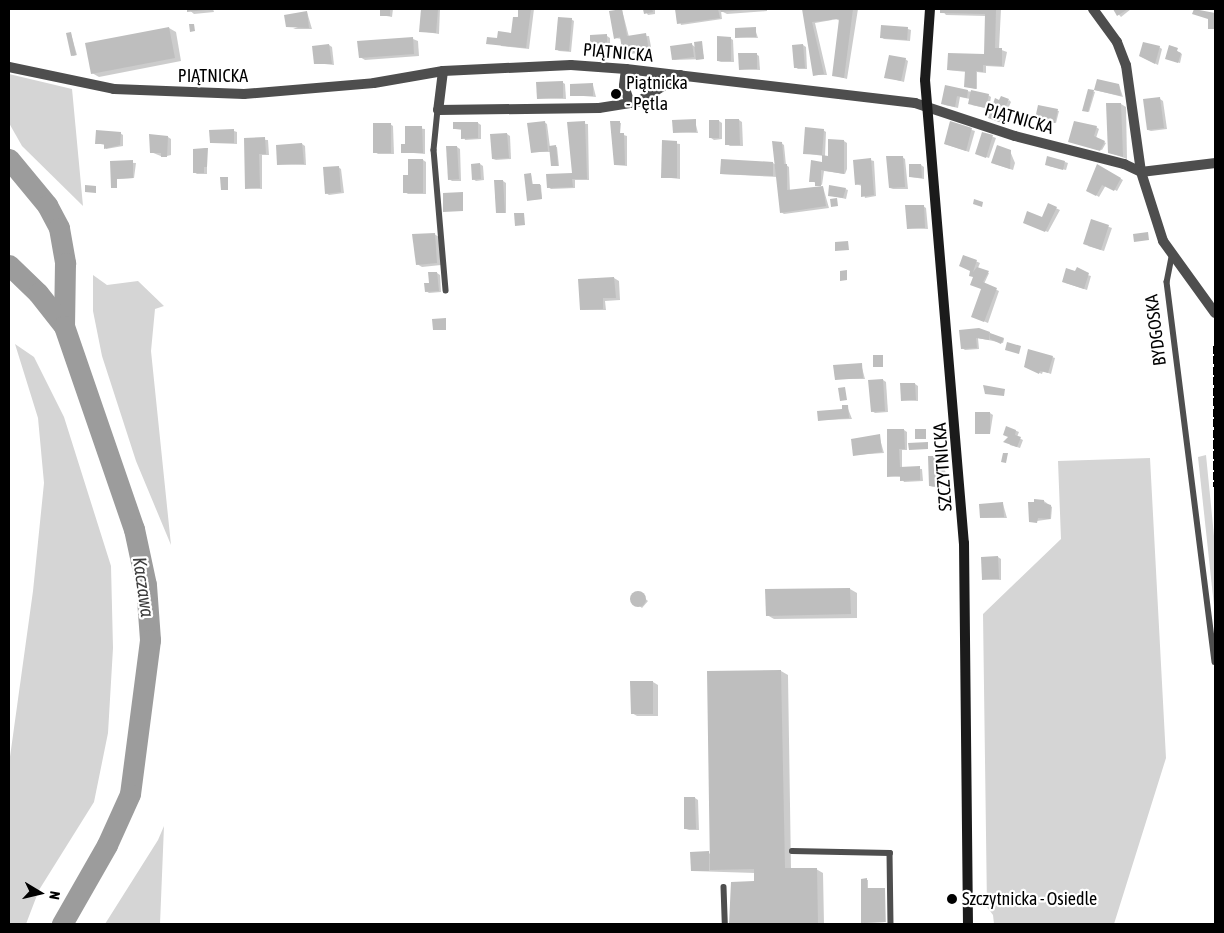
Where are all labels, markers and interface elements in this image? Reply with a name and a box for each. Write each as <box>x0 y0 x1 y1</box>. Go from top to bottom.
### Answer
street label: PIĄTNICKA <box>582 39 654 67</box>
street label: PIĄTNICKA <box>178 65 248 87</box>
place label: Piątnicka - Pętla <box>626 73 688 116</box>
marker: Piątnicka - Pętla <box>610 88 622 100</box>
street label: PIĄTNICKA <box>982 99 1056 139</box>
street label: BYDGOSKA <box>1141 293 1171 367</box>
street label: SZCZYTNICKA <box>929 422 957 512</box>
water label: Kaczawa <box>128 556 158 618</box>
north arrow <box>15 868 65 918</box>
place label: Szczytnicka - Osiedle <box>962 888 1097 910</box>
text: N <box>46 890 63 901</box>
marker: Szczytnicka - Osiedle <box>946 893 958 905</box>

